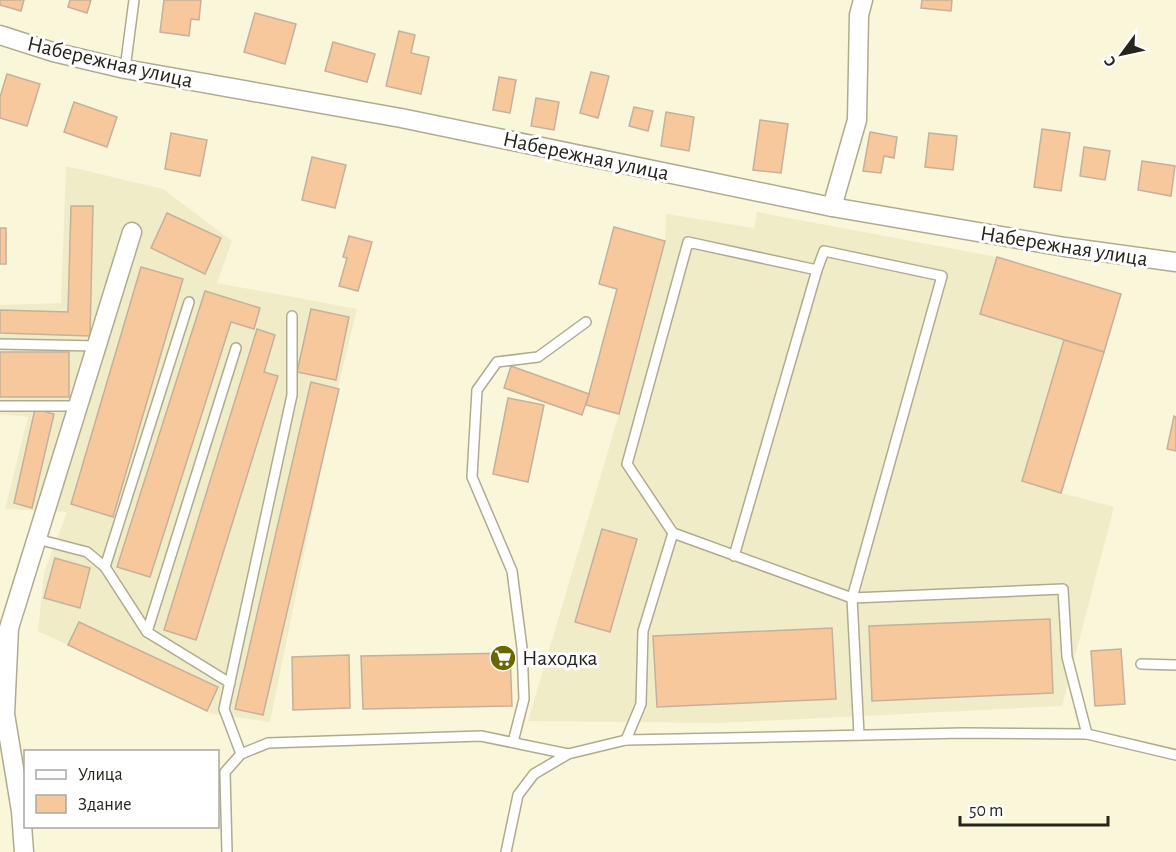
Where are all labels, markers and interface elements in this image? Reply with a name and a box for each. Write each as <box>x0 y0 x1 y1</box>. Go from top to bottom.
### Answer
north arrow <box>1092 24 1152 84</box>
street label: Набережная улица <box>25 32 195 92</box>
text: С <box>1101 53 1119 70</box>
street label: Набережная улица <box>501 128 671 184</box>
street label: Набережная улица <box>979 222 1149 270</box>
supermarket icon: Находка <box>488 643 518 673</box>
place label: Находка <box>522 647 598 669</box>
legend <box>24 750 219 828</box>
text: Улица <box>78 766 123 784</box>
scale bar <box>960 789 1108 827</box>
text: Здание <box>78 796 132 814</box>
text: 50 m <box>969 802 1003 820</box>

